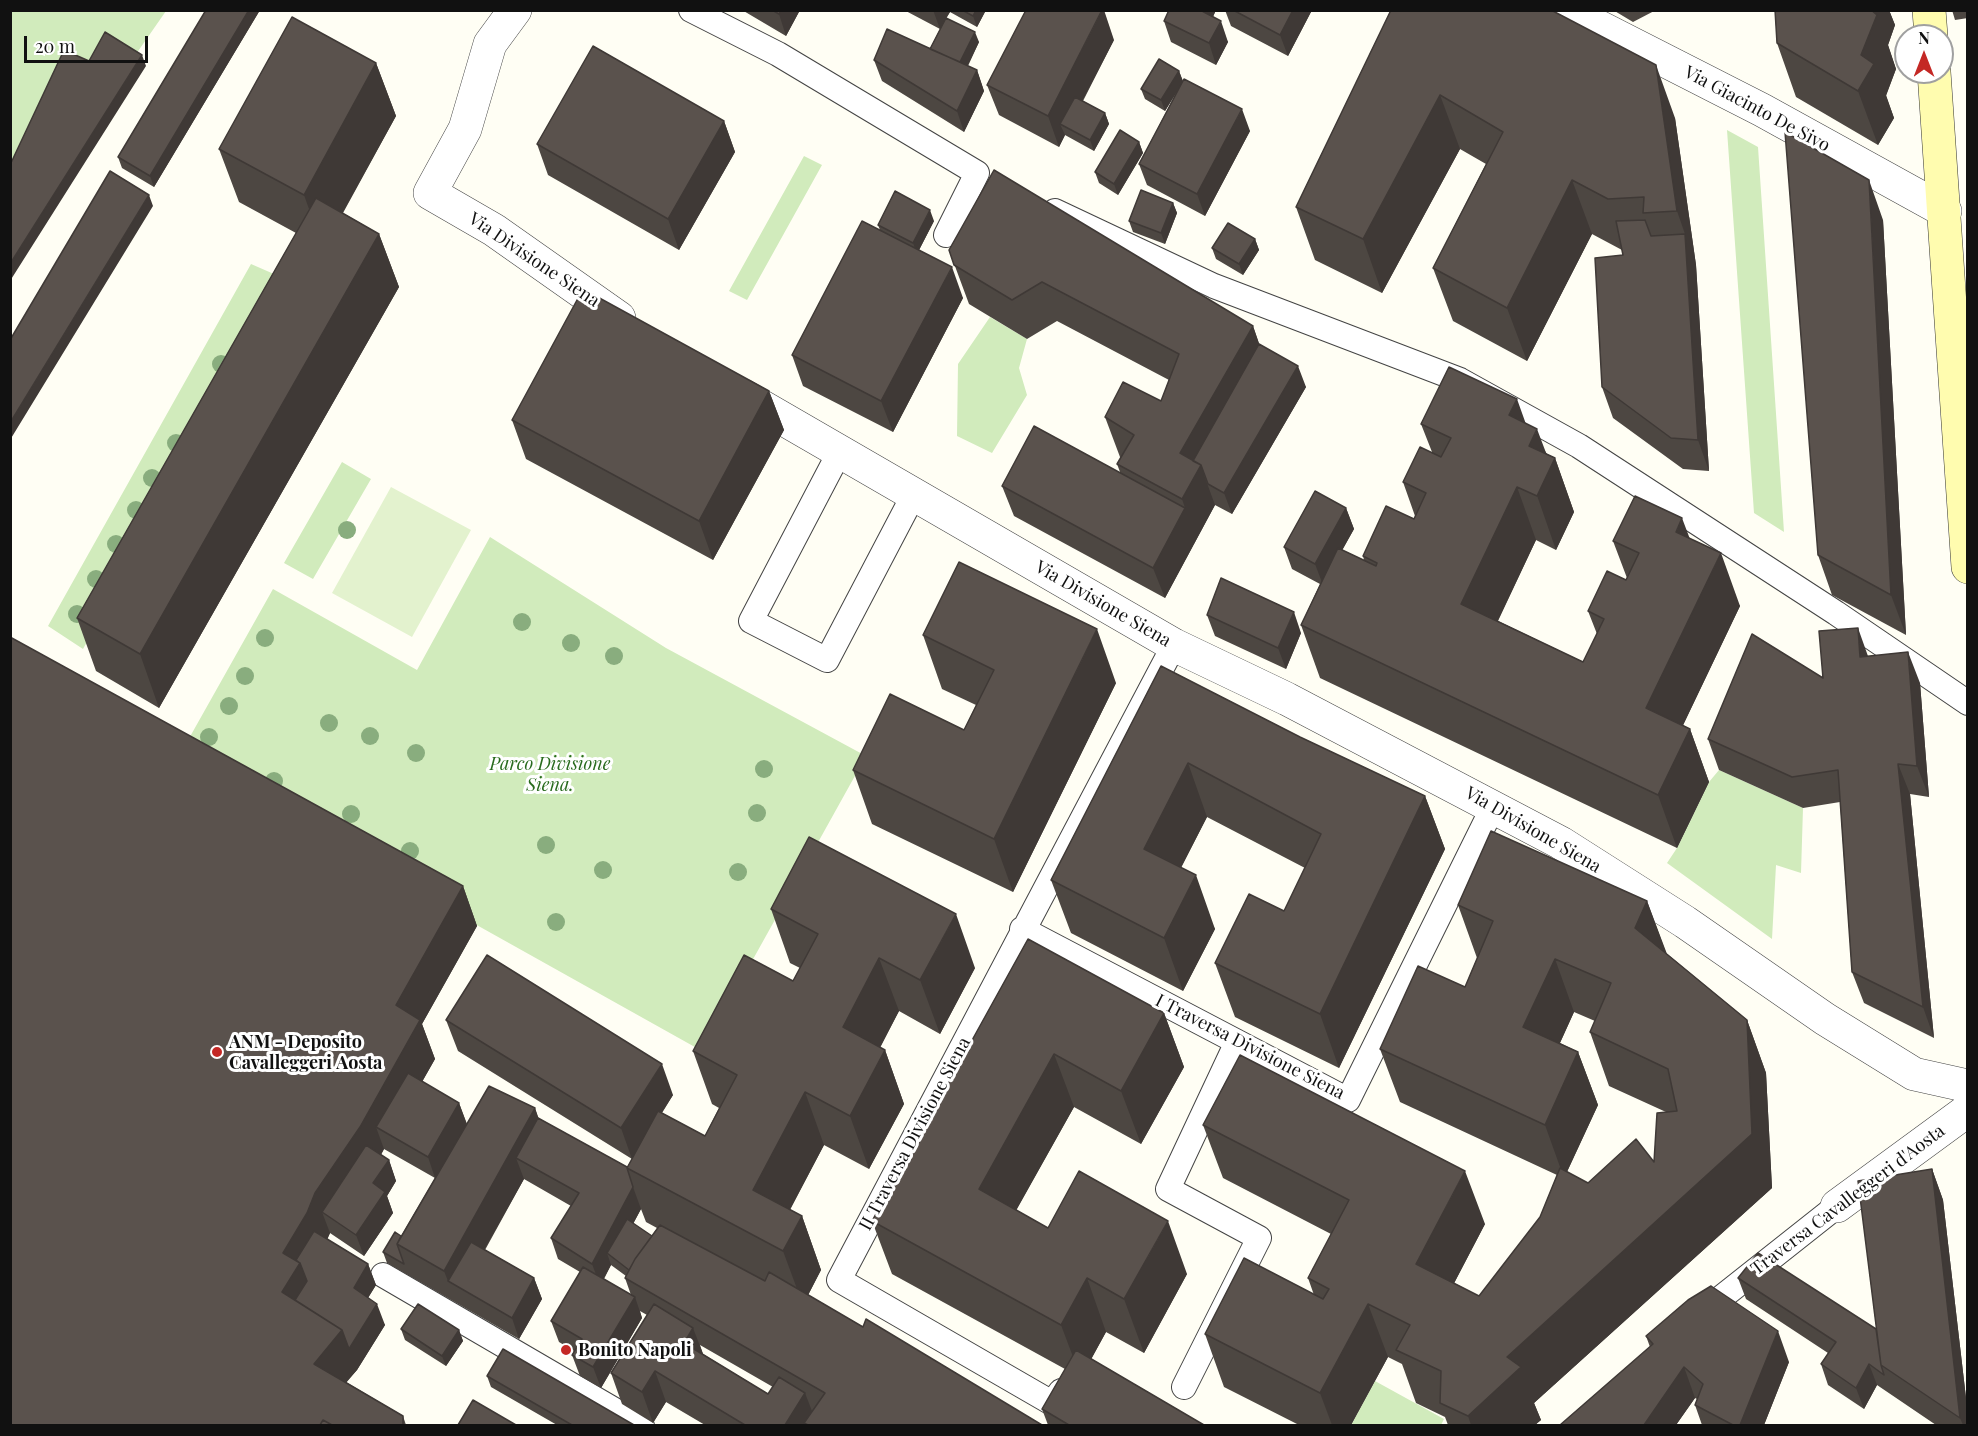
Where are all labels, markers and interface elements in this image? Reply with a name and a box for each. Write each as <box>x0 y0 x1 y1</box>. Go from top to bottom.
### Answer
scale bar <box>27 24 152 62</box>
north arrow <box>1894 24 1954 84</box>
text: N <box>1918 27 1930 48</box>
text: 20 m <box>35 34 75 58</box>
street label: Via Giacinto De Sivo <box>1680 61 1834 157</box>
street label: Via Divisione Siena <box>464 208 604 312</box>
street label: Via Divisione Siena <box>1031 556 1175 652</box>
park label: Parco Divisione Siena. <box>489 753 611 795</box>
street label: Via Divisione Siena <box>1461 782 1605 878</box>
street label: I Traversa Divisione Siena <box>1152 990 1348 1104</box>
place label: ANM - Deposito Cavalleggeri Aosta <box>229 1031 382 1074</box>
street label: II Traversa Divisione Siena <box>855 1034 975 1234</box>
marker: ANM - Deposito Cavalleggeri Aosta <box>210 1045 224 1059</box>
street label: Traversa Cavalleggeri d'Aosta <box>1747 1120 1949 1280</box>
place label: Bonito Napoli <box>578 1339 692 1361</box>
marker: Bonito Napoli <box>559 1343 573 1357</box>

